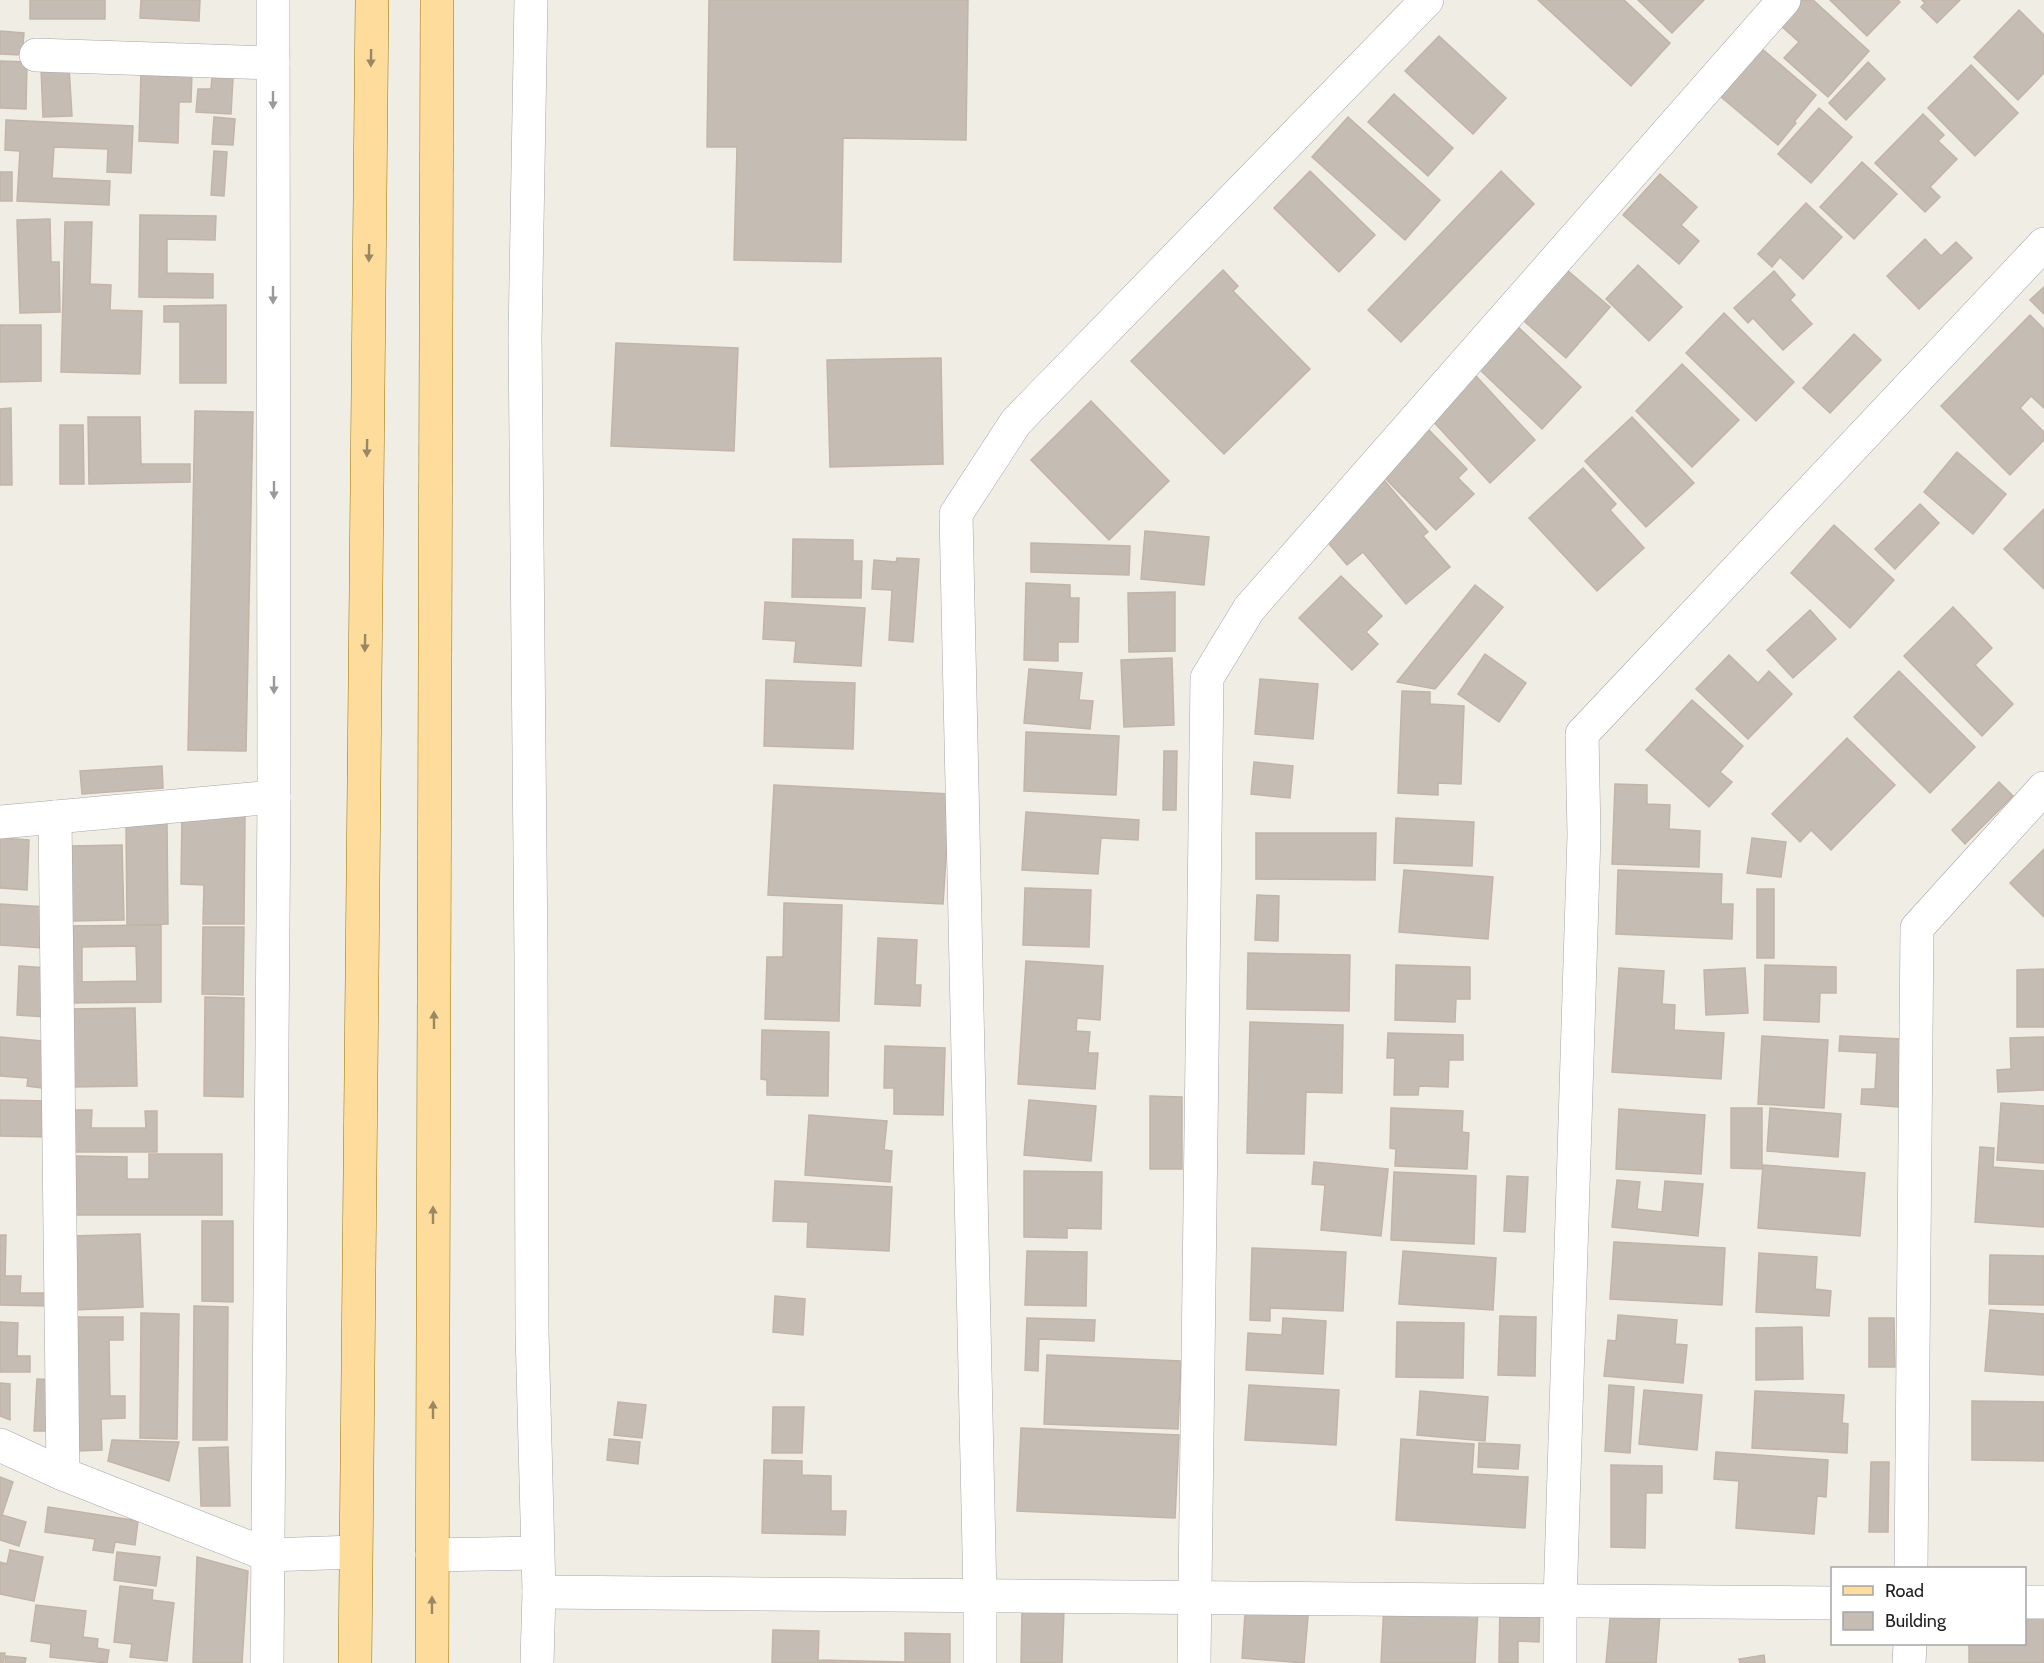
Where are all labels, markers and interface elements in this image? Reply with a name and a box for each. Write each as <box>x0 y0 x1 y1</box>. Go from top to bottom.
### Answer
one-way arrow <box>366 49 376 68</box>
one-way arrow <box>268 91 278 110</box>
one-way arrow <box>364 244 374 263</box>
one-way arrow <box>268 286 278 305</box>
one-way arrow <box>362 439 372 458</box>
one-way arrow <box>269 481 278 500</box>
one-way arrow <box>360 634 370 653</box>
one-way arrow <box>269 676 279 695</box>
one-way arrow <box>429 1010 439 1029</box>
one-way arrow <box>428 1205 438 1224</box>
one-way arrow <box>428 1400 437 1419</box>
legend <box>1831 1567 2026 1645</box>
text: Road <box>1885 1580 1924 1602</box>
one-way arrow <box>427 1595 437 1614</box>
text: Building <box>1885 1610 1947 1632</box>

